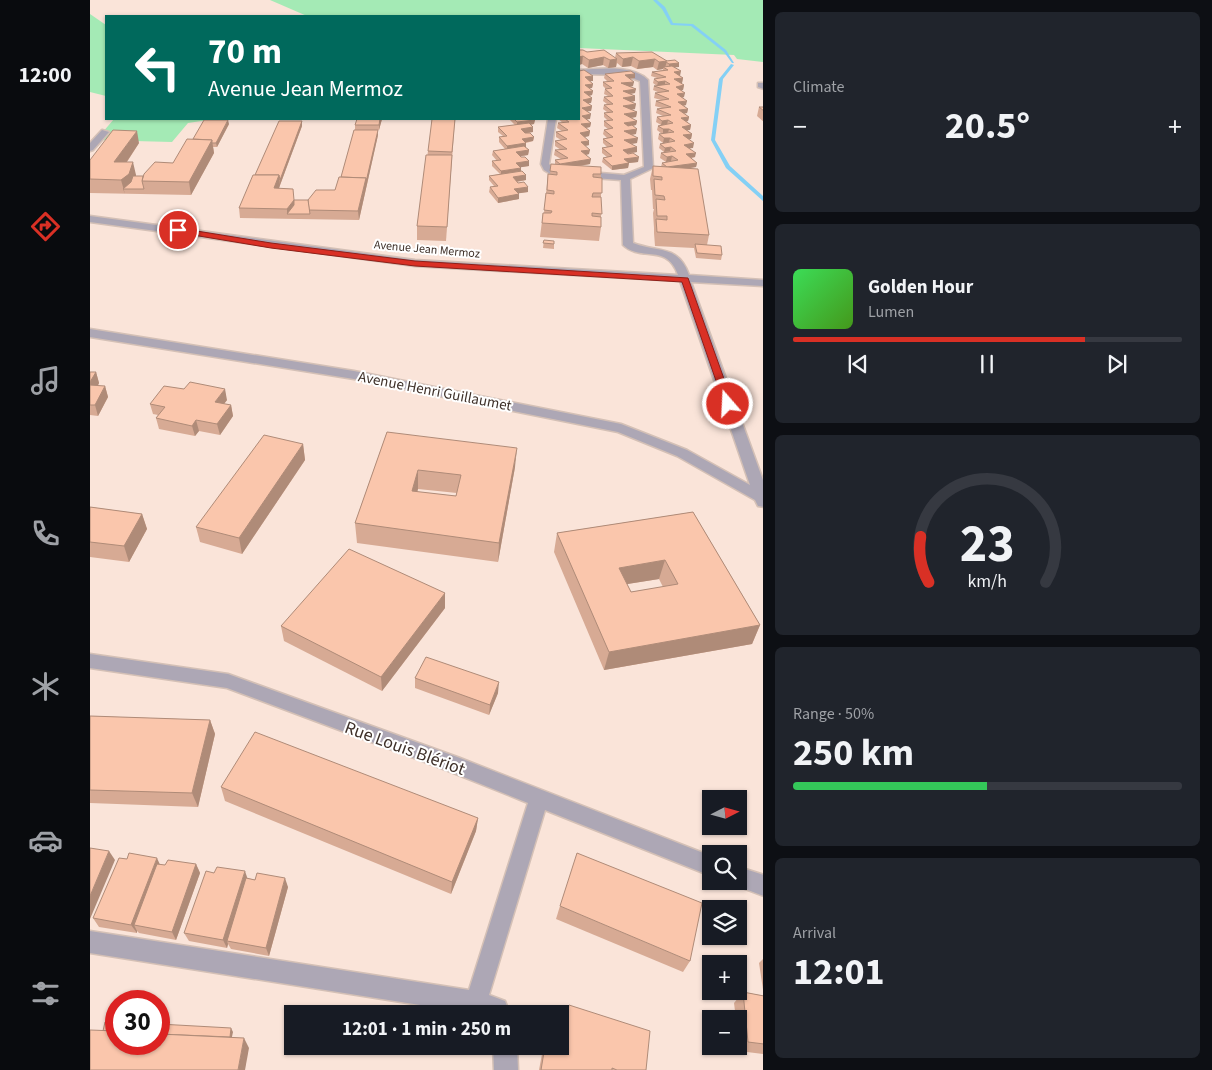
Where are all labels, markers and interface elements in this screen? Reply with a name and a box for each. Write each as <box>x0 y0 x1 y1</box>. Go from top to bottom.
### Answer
text: 70 m <box>208 27 282 77</box>
icon: left <box>125 35 190 100</box>
text: 12:00 <box>18 59 72 91</box>
text: Avenue Jean Mermoz <box>208 73 403 105</box>
text: Climate <box>793 76 844 98</box>
text: 20.5° <box>945 99 1030 153</box>
text: − <box>793 107 807 147</box>
text: + <box>1168 107 1182 147</box>
icon: directions <box>28 209 63 244</box>
pin <box>157 209 199 251</box>
icon: arrive <box>164 216 192 244</box>
street label: Avenue Jean Mermoz <box>373 236 481 263</box>
text: Golden Hour <box>868 274 973 301</box>
text: Lumen <box>868 301 914 323</box>
icon: previous <box>844 350 872 378</box>
icon: pause <box>973 350 1001 378</box>
icon: next <box>1103 350 1131 378</box>
icon: music <box>28 363 63 398</box>
street label: Avenue Henri Guillaumet <box>356 366 513 417</box>
position arrow <box>701 377 753 429</box>
text: 23 <box>960 508 1015 582</box>
icon: phone <box>28 516 63 551</box>
text: km/h <box>968 569 1007 594</box>
icon: climate <box>28 669 63 704</box>
text: Range · 50% <box>793 703 874 725</box>
street label: Rue Louis Blériot <box>341 715 469 782</box>
text: 250 km <box>793 726 914 780</box>
north arrow <box>702 790 748 835</box>
map controls <box>702 790 747 1055</box>
icon: car <box>28 823 63 858</box>
button: search <box>702 845 747 890</box>
button: layers <box>702 900 747 945</box>
text: Arrival <box>793 922 836 944</box>
text: 12:01 <box>793 945 885 999</box>
button: + <box>702 955 747 1000</box>
icon: filters <box>28 976 63 1011</box>
speed limit sign: 30 <box>105 990 170 1055</box>
button: − <box>702 1010 747 1055</box>
text: 12:01 · 1 min · 250 m <box>342 1016 511 1043</box>

